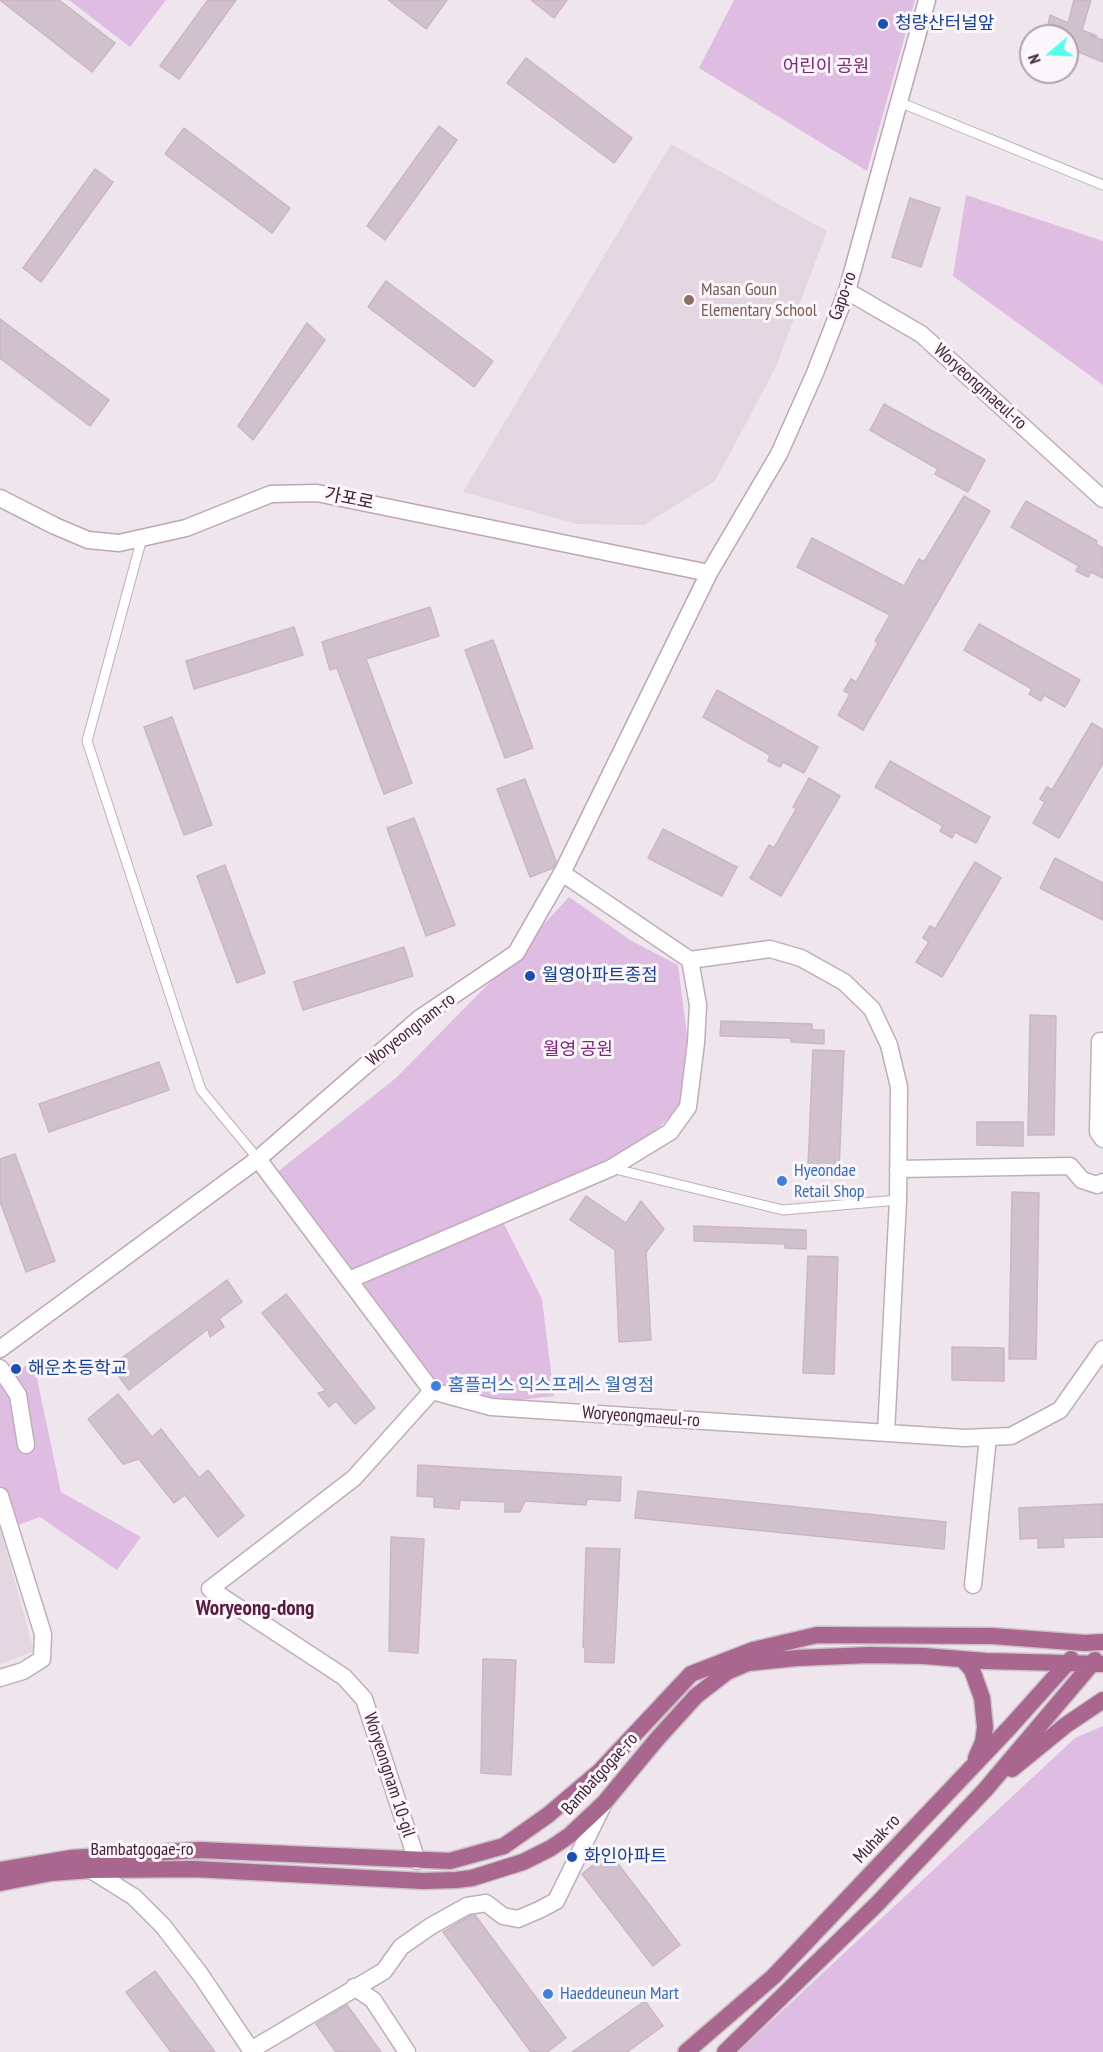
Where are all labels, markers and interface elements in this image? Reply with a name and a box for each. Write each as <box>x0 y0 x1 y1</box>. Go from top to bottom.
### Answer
place label: 청량산터널앞 <box>895 13 994 35</box>
marker: 청량산터널앞 <box>876 17 890 31</box>
north arrow <box>1019 24 1079 84</box>
text: N <box>1023 52 1045 67</box>
park label: 어린이 공원 <box>783 56 869 78</box>
street label: Gapo-ro <box>825 269 861 323</box>
place label: Masan Goun Elementary School <box>701 279 817 322</box>
marker: Masan Goun Elementary School <box>682 293 696 307</box>
street label: Woryeongmaeul-ro <box>929 340 1031 434</box>
street label: 가포로 <box>323 484 375 514</box>
place label: 월영아파트종점 <box>542 965 658 987</box>
marker: 월영아파트종점 <box>523 969 537 983</box>
street label: Woryeongnam-ro <box>362 989 460 1071</box>
park label: 월영 공원 <box>543 1039 613 1061</box>
place label: Hyeondae Retail Shop <box>794 1160 865 1202</box>
marker: Hyeondae Retail Shop <box>775 1174 789 1188</box>
place label: 해운초등학교 <box>28 1358 127 1380</box>
marker: 해운초등학교 <box>9 1362 23 1376</box>
place label: 홈플러스 익스프레스 월영점 <box>448 1375 654 1397</box>
marker: 홈플러스 익스프레스 월영점 <box>429 1379 443 1393</box>
street label: Woryeongmaeul-ro <box>581 1402 701 1432</box>
district label: Woryeong-dong <box>196 1596 314 1622</box>
street label: Woryeongnam 10-gil <box>359 1710 419 1840</box>
street label: Bambatgogae-ro <box>557 1728 643 1820</box>
street label: Muhak-ro <box>849 1810 905 1868</box>
street label: Bambatgogae-ro <box>90 1839 194 1861</box>
place label: 화인아파트 <box>584 1846 667 1868</box>
marker: 화인아파트 <box>565 1850 579 1864</box>
place label: Haeddeuneun Mart <box>560 1983 679 2005</box>
marker: Haeddeuneun Mart <box>541 1987 555 2001</box>

